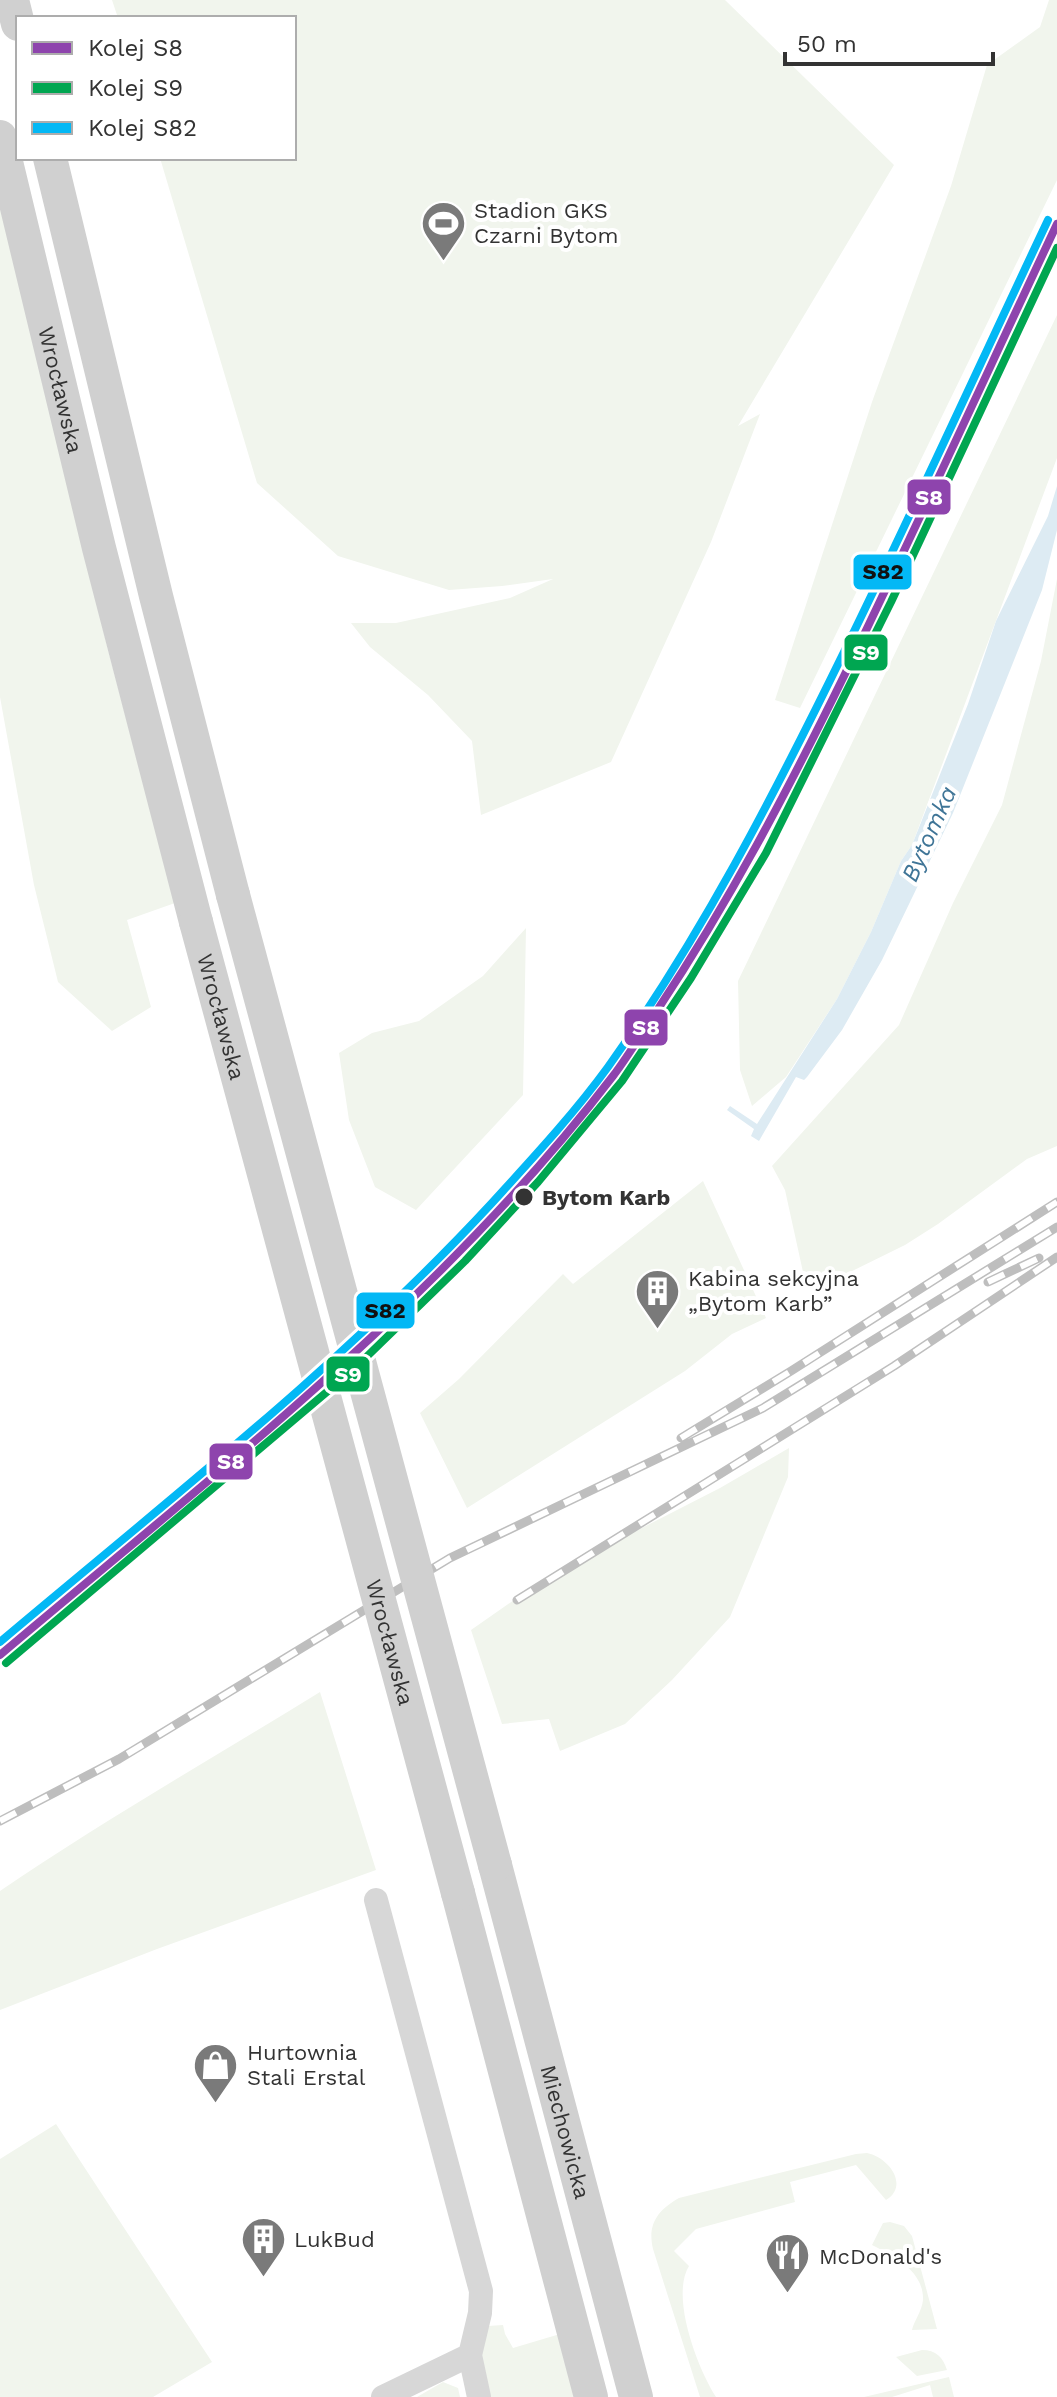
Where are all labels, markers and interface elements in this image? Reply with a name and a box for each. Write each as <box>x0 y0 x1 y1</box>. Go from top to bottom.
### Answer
legend <box>16 16 296 160</box>
scale bar <box>785 16 993 66</box>
text: 50 m <box>797 30 857 58</box>
text: Kolej S8 <box>88 34 183 62</box>
text: Kolej S9 <box>88 74 183 102</box>
text: Kolej S82 <box>88 114 197 142</box>
place label: Stadion GKS Czarni Bytom <box>474 198 618 248</box>
sports icon: Stadion GKS Czarni Bytom <box>419 199 467 262</box>
street label: Wrocławska <box>33 324 88 456</box>
line badge: S8 <box>906 478 952 516</box>
text: S8 <box>915 485 943 510</box>
line badge: S82 <box>852 553 913 591</box>
text: S82 <box>862 559 904 584</box>
line badge: S9 <box>843 633 889 672</box>
text: S9 <box>852 640 880 665</box>
water label: Bytomka <box>896 782 962 886</box>
street label: Wrocławska <box>192 951 250 1083</box>
line badge: S8 <box>623 1008 669 1047</box>
text: S8 <box>632 1015 660 1040</box>
place label: Bytom Karb <box>542 1185 670 1210</box>
marker: Bytom Karb <box>513 1186 535 1208</box>
place label: Kabina sekcyjna „Bytom Karb” <box>688 1266 859 1316</box>
building icon: Kabina sekcyjna „Bytom Karb” <box>633 1267 681 1330</box>
line badge: S82 <box>355 1291 416 1330</box>
text: S82 <box>364 1298 406 1323</box>
line badge: S9 <box>325 1355 371 1393</box>
text: S9 <box>334 1362 362 1387</box>
line badge: S8 <box>208 1442 254 1481</box>
text: S8 <box>217 1449 245 1474</box>
street label: Wrocławska <box>361 1577 419 1708</box>
place label: Hurtownia Stali Erstal <box>247 2040 366 2090</box>
shop icon: Hurtownia Stali Erstal <box>192 2041 240 2104</box>
street label: Miechowicka <box>536 2062 595 2202</box>
building icon: LukBud <box>239 2215 287 2278</box>
place label: LukBud <box>294 2227 375 2252</box>
restaurant icon: McDonald's <box>764 2232 812 2295</box>
place label: McDonald's <box>819 2244 942 2269</box>

